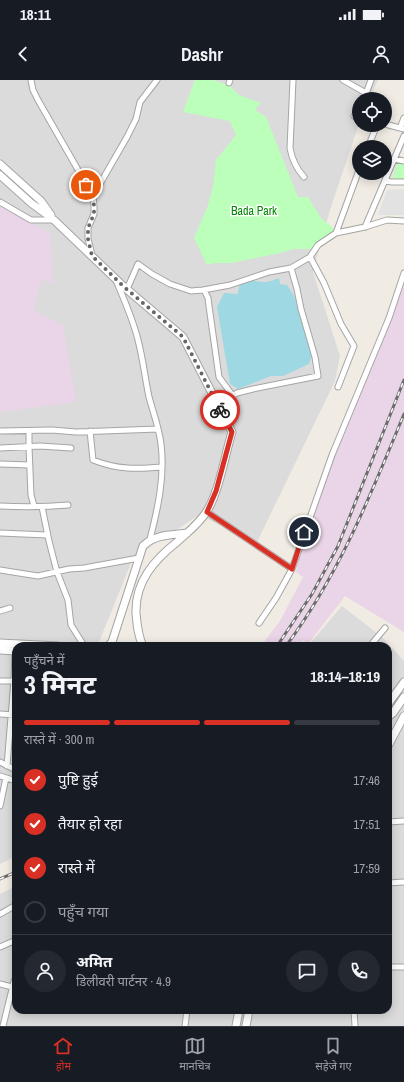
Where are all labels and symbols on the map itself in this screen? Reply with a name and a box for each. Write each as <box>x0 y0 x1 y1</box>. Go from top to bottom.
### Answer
pin <box>69 168 103 202</box>
park label: Bada Park <box>231 203 277 219</box>
courier <box>200 390 240 430</box>
pin <box>287 515 321 549</box>

